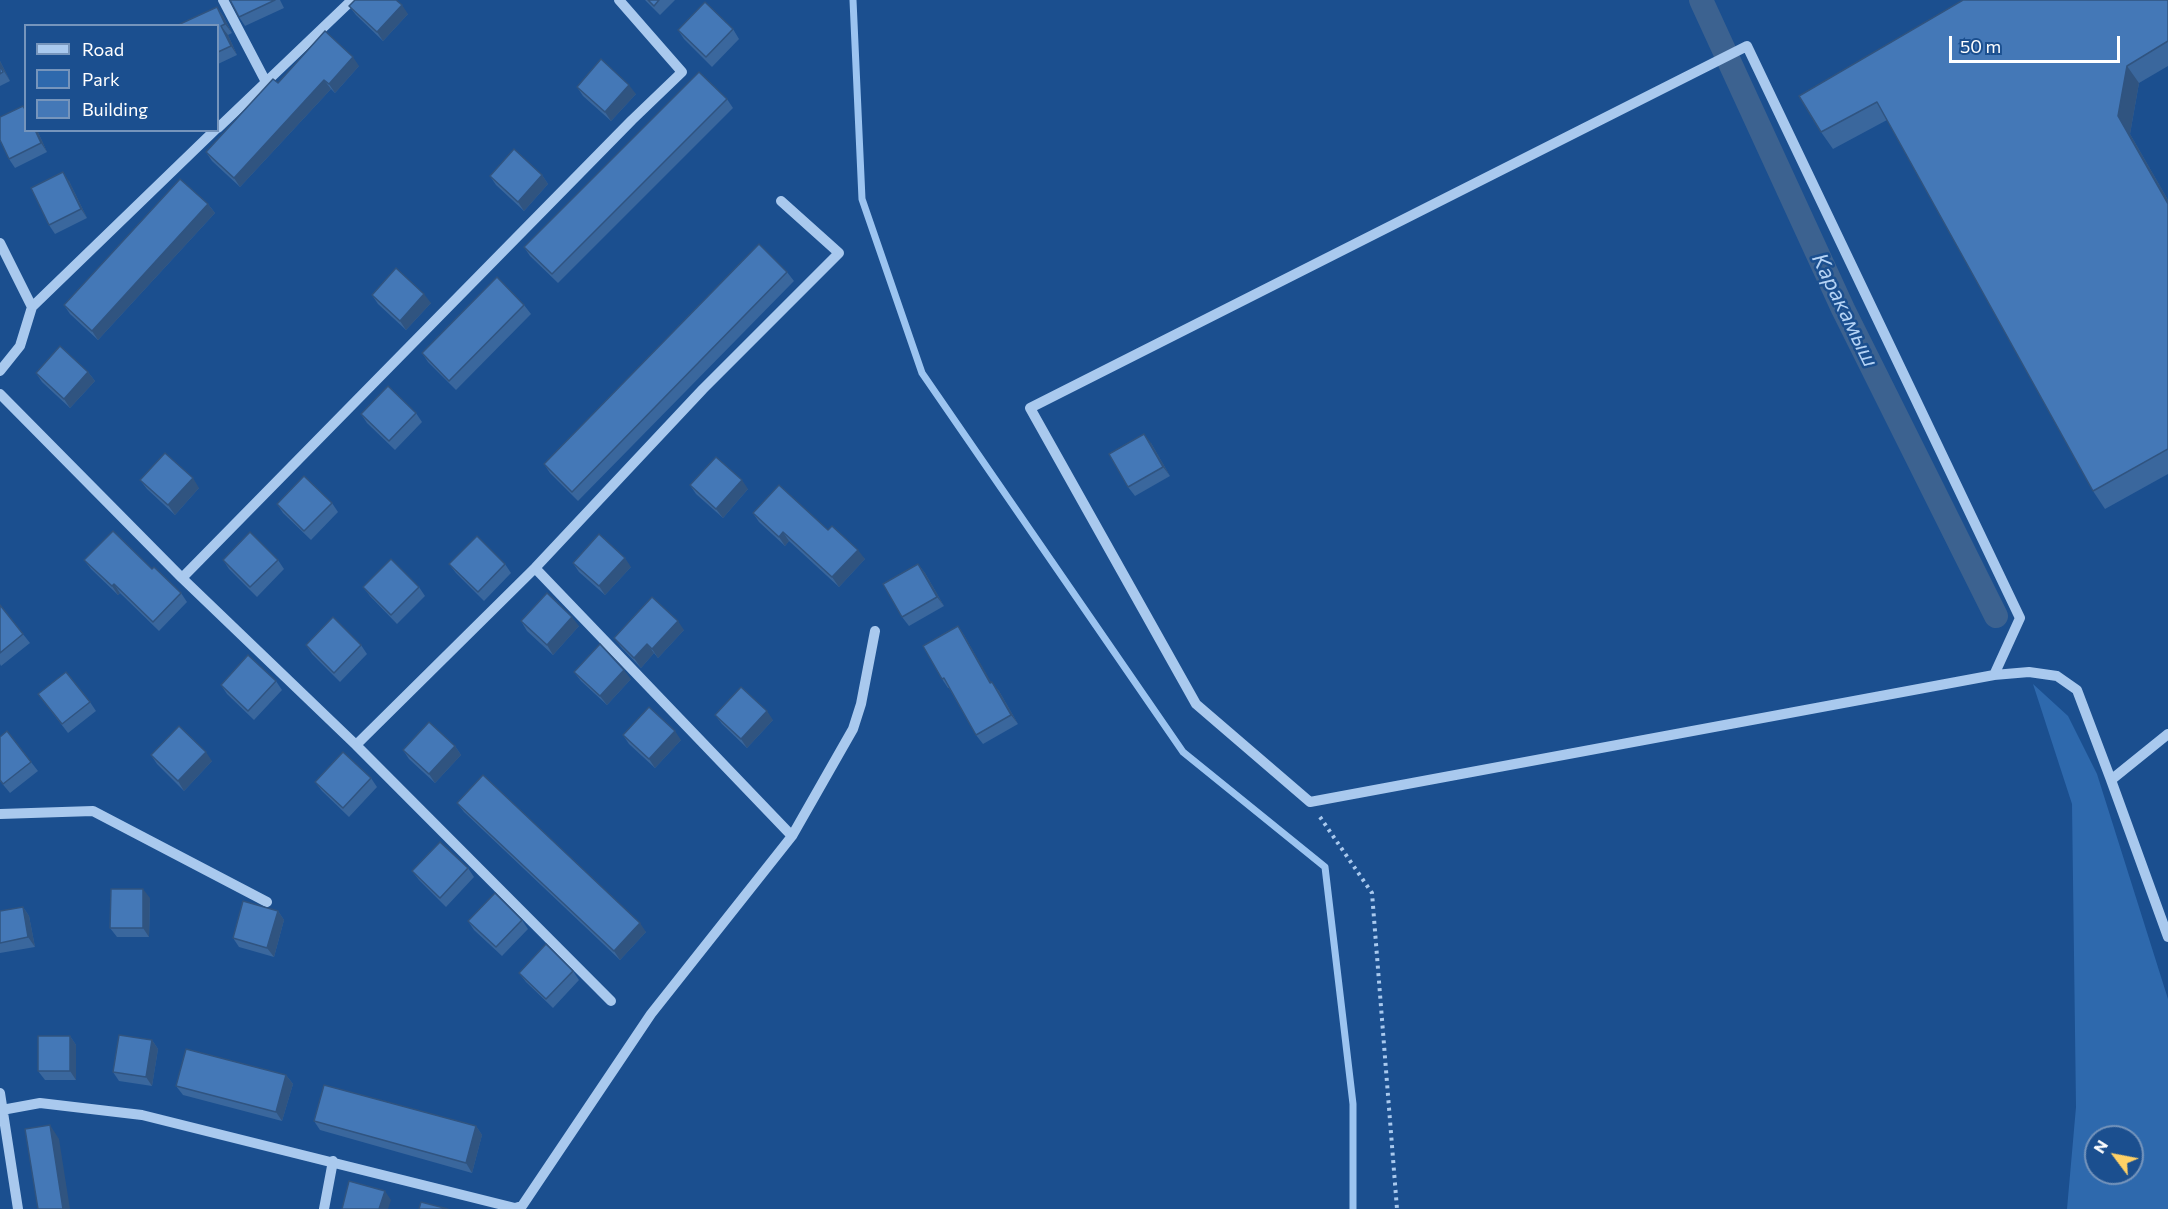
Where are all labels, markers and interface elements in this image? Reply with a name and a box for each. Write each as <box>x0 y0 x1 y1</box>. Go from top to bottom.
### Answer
legend <box>24 24 219 132</box>
scale bar <box>1952 24 2123 62</box>
text: 50 m <box>1960 35 2001 57</box>
text: Road <box>82 38 124 60</box>
text: Park <box>82 68 120 90</box>
text: Building <box>82 98 148 120</box>
water label: Каракамыш <box>1806 249 1884 371</box>
north arrow <box>2084 1125 2144 1185</box>
text: N <box>2089 1136 2111 1156</box>

